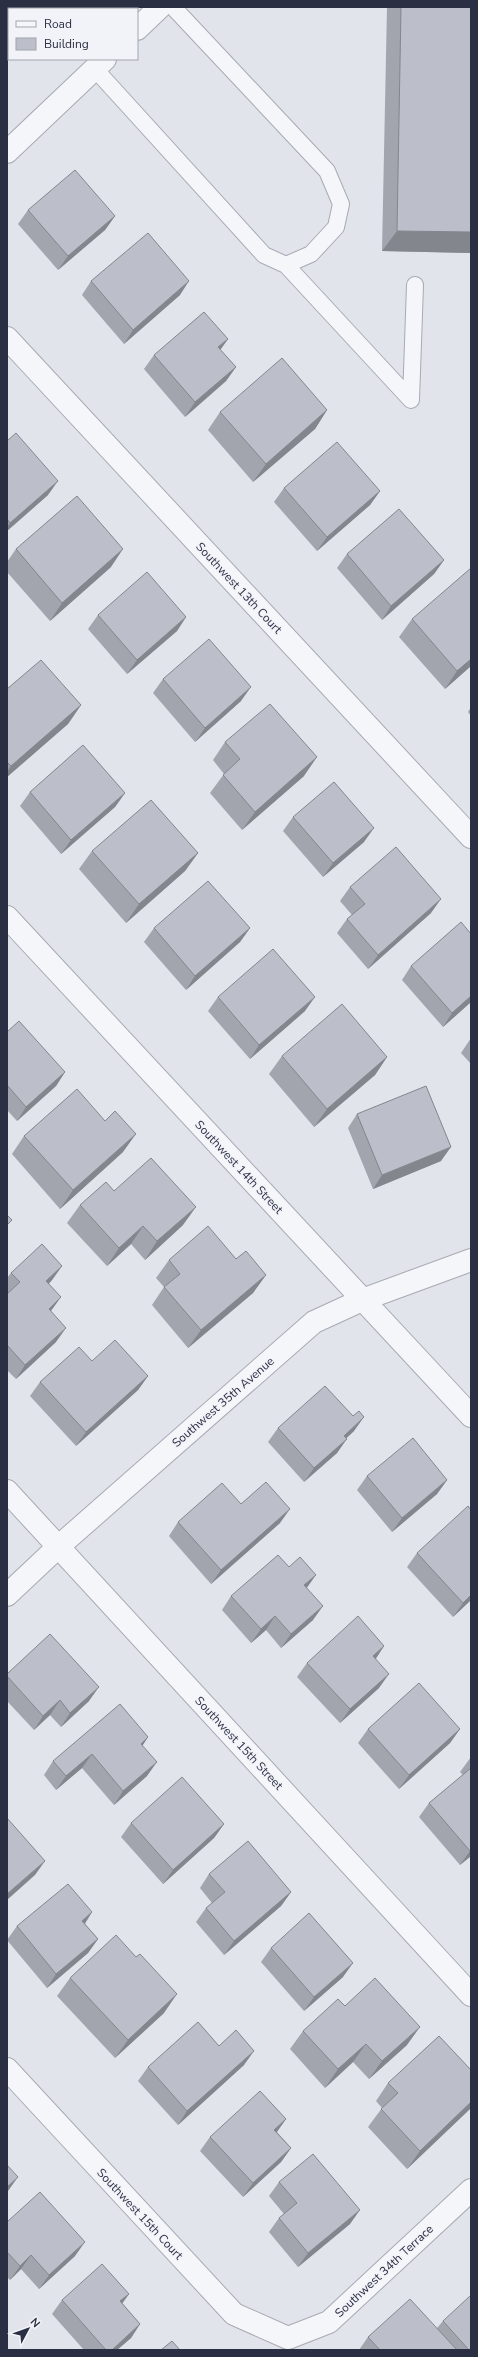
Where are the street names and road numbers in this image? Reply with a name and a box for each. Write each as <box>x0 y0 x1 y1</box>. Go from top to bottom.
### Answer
street label: Southwest 13th Court <box>192 539 286 638</box>
street label: Southwest 14th Street <box>191 1117 287 1218</box>
street label: Southwest 35th Avenue <box>169 1353 277 1451</box>
street label: Southwest 15th Street <box>191 1693 287 1794</box>
street label: Southwest 15th Court <box>93 2165 187 2264</box>
street label: Southwest 34th Terrace <box>331 2221 437 2321</box>

